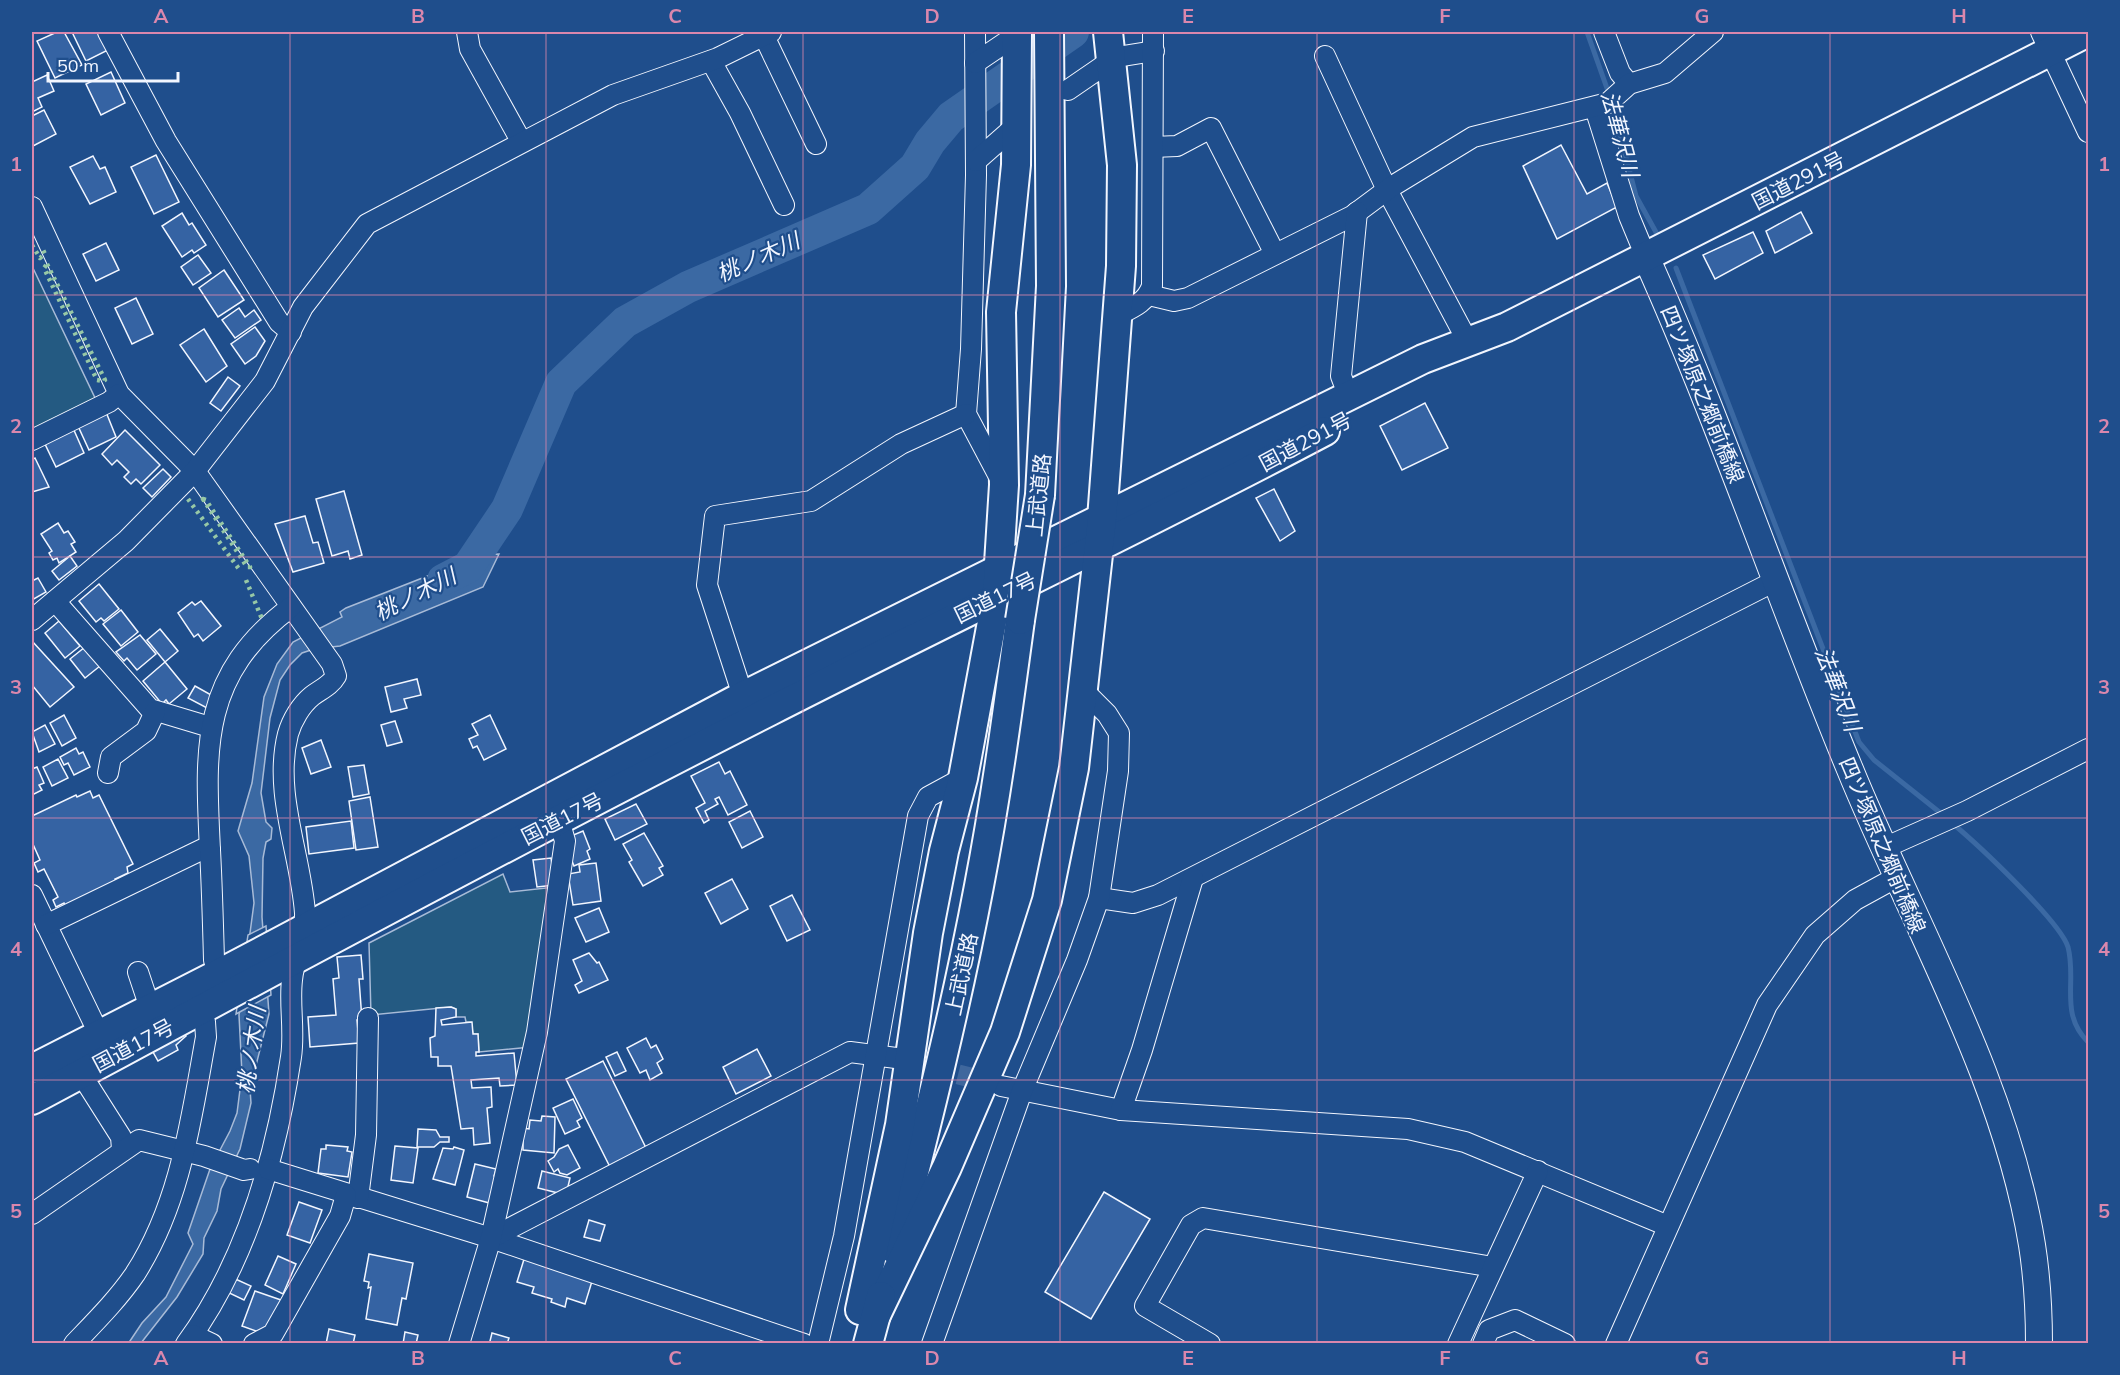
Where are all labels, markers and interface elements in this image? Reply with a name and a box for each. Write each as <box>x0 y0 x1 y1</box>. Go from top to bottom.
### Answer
text: A <box>154 3 169 28</box>
text: B <box>411 3 425 28</box>
text: C <box>668 3 682 28</box>
text: D <box>924 3 940 28</box>
text: E <box>1182 3 1194 28</box>
text: F <box>1439 3 1451 28</box>
text: G <box>1695 3 1709 28</box>
text: H <box>1951 3 1967 28</box>
scale bar <box>48 45 178 83</box>
text: 50 m <box>57 54 99 77</box>
water label: 法華沢川 <box>1595 88 1645 182</box>
street label: 国道291号 <box>1747 146 1849 214</box>
text: 1 <box>10 151 22 176</box>
text: 1 <box>2098 151 2110 176</box>
water label: 桃ノ木川 <box>712 226 806 288</box>
street label: 四ツ塚原之郷前橋線 <box>1656 302 1750 486</box>
street label: 国道291号 <box>1254 406 1356 476</box>
text: 2 <box>10 413 22 438</box>
text: 2 <box>2098 413 2110 438</box>
street label: 上武道路 <box>1021 452 1055 538</box>
water label: 桃ノ木川 <box>369 561 462 626</box>
street label: 国道17号 <box>950 566 1040 628</box>
water label: 法華沢川 <box>1809 643 1868 737</box>
text: 3 <box>10 674 22 699</box>
text: 3 <box>2098 674 2110 699</box>
street label: 四ツ塚原之郷前橋線 <box>1834 753 1932 937</box>
street label: 国道17号 <box>517 786 607 850</box>
street label: 上武道路 <box>940 930 982 1018</box>
text: 4 <box>10 936 22 961</box>
text: 4 <box>2098 936 2110 961</box>
water label: 桃ノ木川 <box>231 1003 271 1096</box>
street label: 国道17号 <box>88 1013 178 1077</box>
text: 5 <box>10 1198 22 1223</box>
text: 5 <box>2098 1198 2110 1223</box>
text: A <box>154 1345 169 1370</box>
text: B <box>411 1345 425 1370</box>
text: C <box>668 1345 682 1370</box>
text: D <box>924 1345 940 1370</box>
text: E <box>1182 1345 1194 1370</box>
text: F <box>1439 1345 1451 1370</box>
text: G <box>1695 1345 1709 1370</box>
text: H <box>1951 1345 1967 1370</box>

